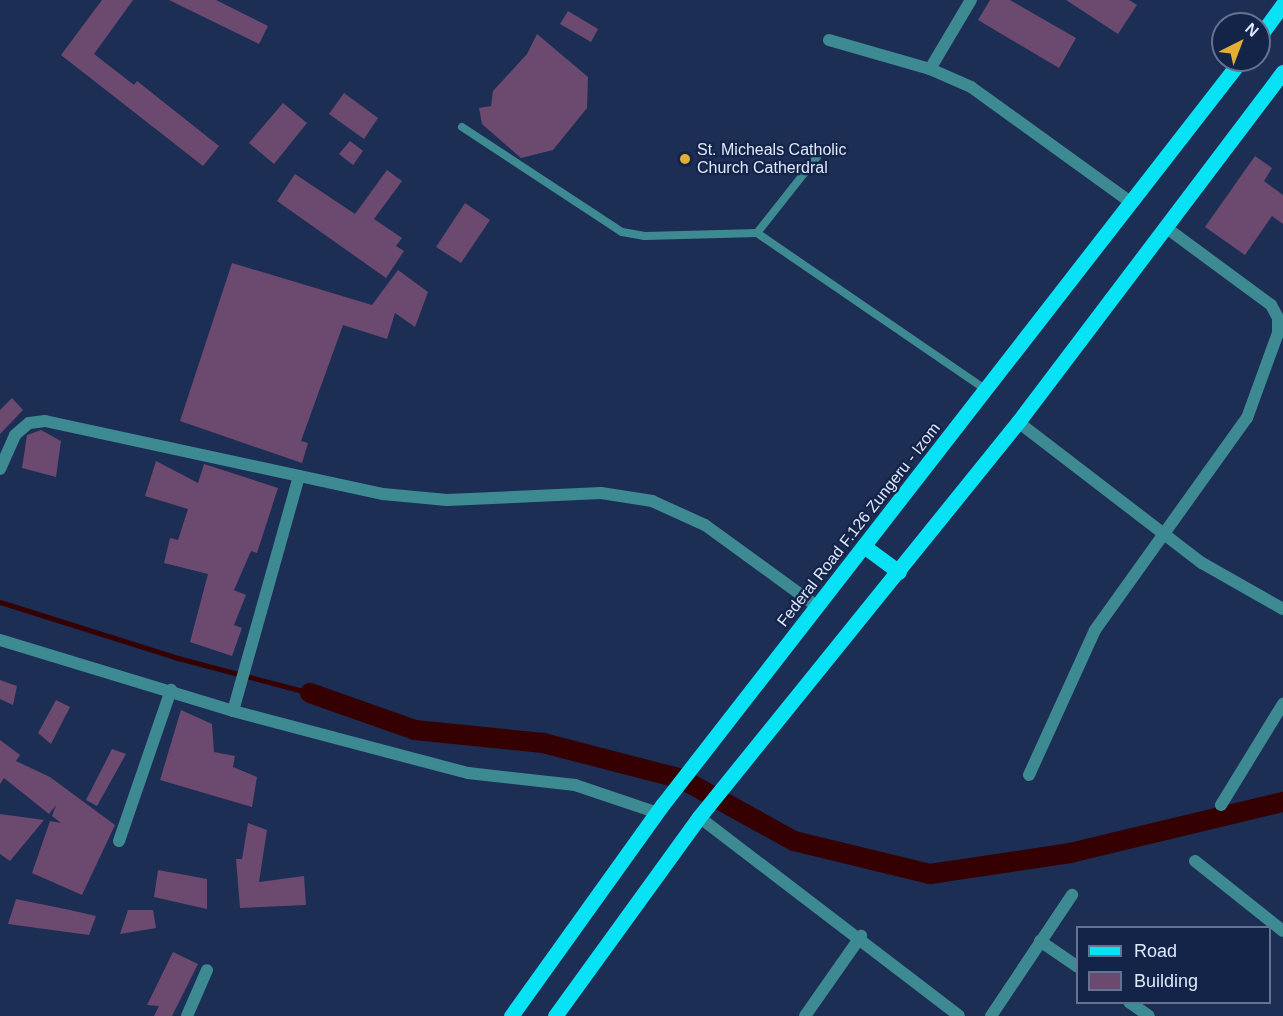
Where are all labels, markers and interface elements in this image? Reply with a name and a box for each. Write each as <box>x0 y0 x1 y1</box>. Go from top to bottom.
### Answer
north arrow <box>1211 12 1271 72</box>
text: N <box>1242 20 1262 40</box>
place label: St. Micheals Catholic Church Catherdral <box>697 140 846 178</box>
marker: St. Micheals Catholic Church Catherdral <box>678 152 692 166</box>
street label: Federal Road F.126 Zungeru - Izom <box>773 419 945 631</box>
legend <box>1076 926 1271 1004</box>
text: Road <box>1134 941 1177 961</box>
text: Building <box>1134 971 1198 991</box>

